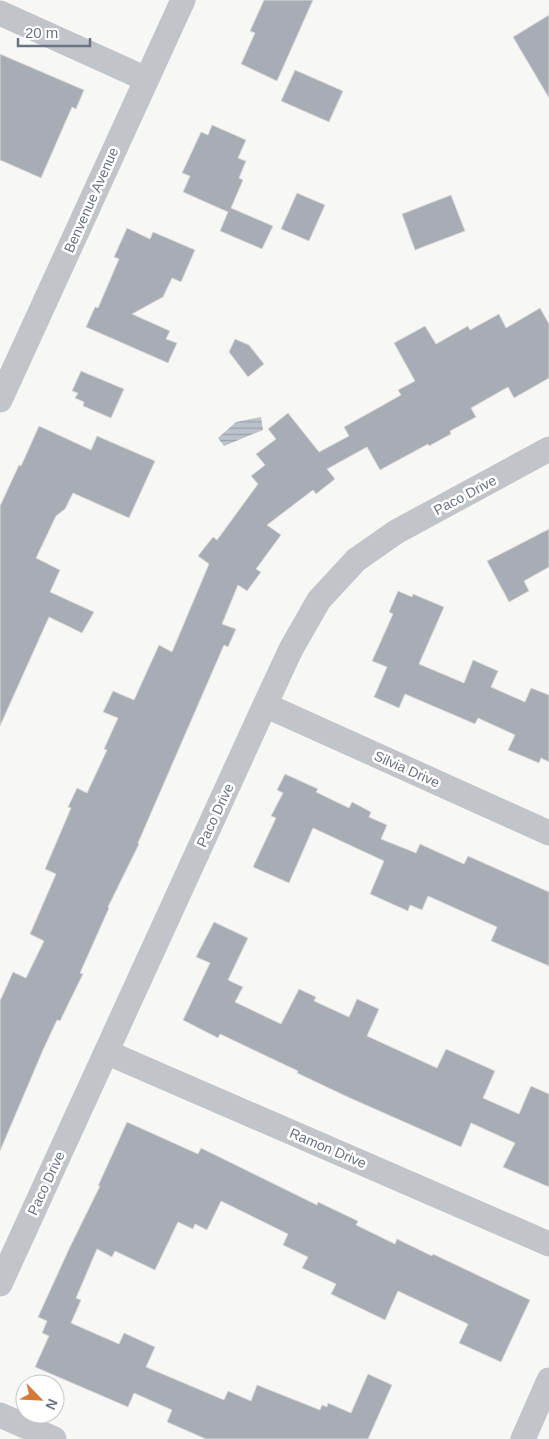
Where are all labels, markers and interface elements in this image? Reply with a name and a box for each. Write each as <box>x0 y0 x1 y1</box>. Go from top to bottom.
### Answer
scale bar <box>18 15 90 47</box>
text: 20 m <box>25 24 58 41</box>
street label: Benvenue Avenue <box>61 145 121 255</box>
street label: Paco Drive <box>431 472 499 518</box>
street label: Silvia Drive <box>372 747 442 791</box>
street label: Paco Drive <box>193 780 237 849</box>
street label: Ramon Drive <box>287 1125 369 1171</box>
street label: Paco Drive <box>24 1148 68 1217</box>
north arrow <box>15 1374 65 1424</box>
text: N <box>43 1396 61 1412</box>

